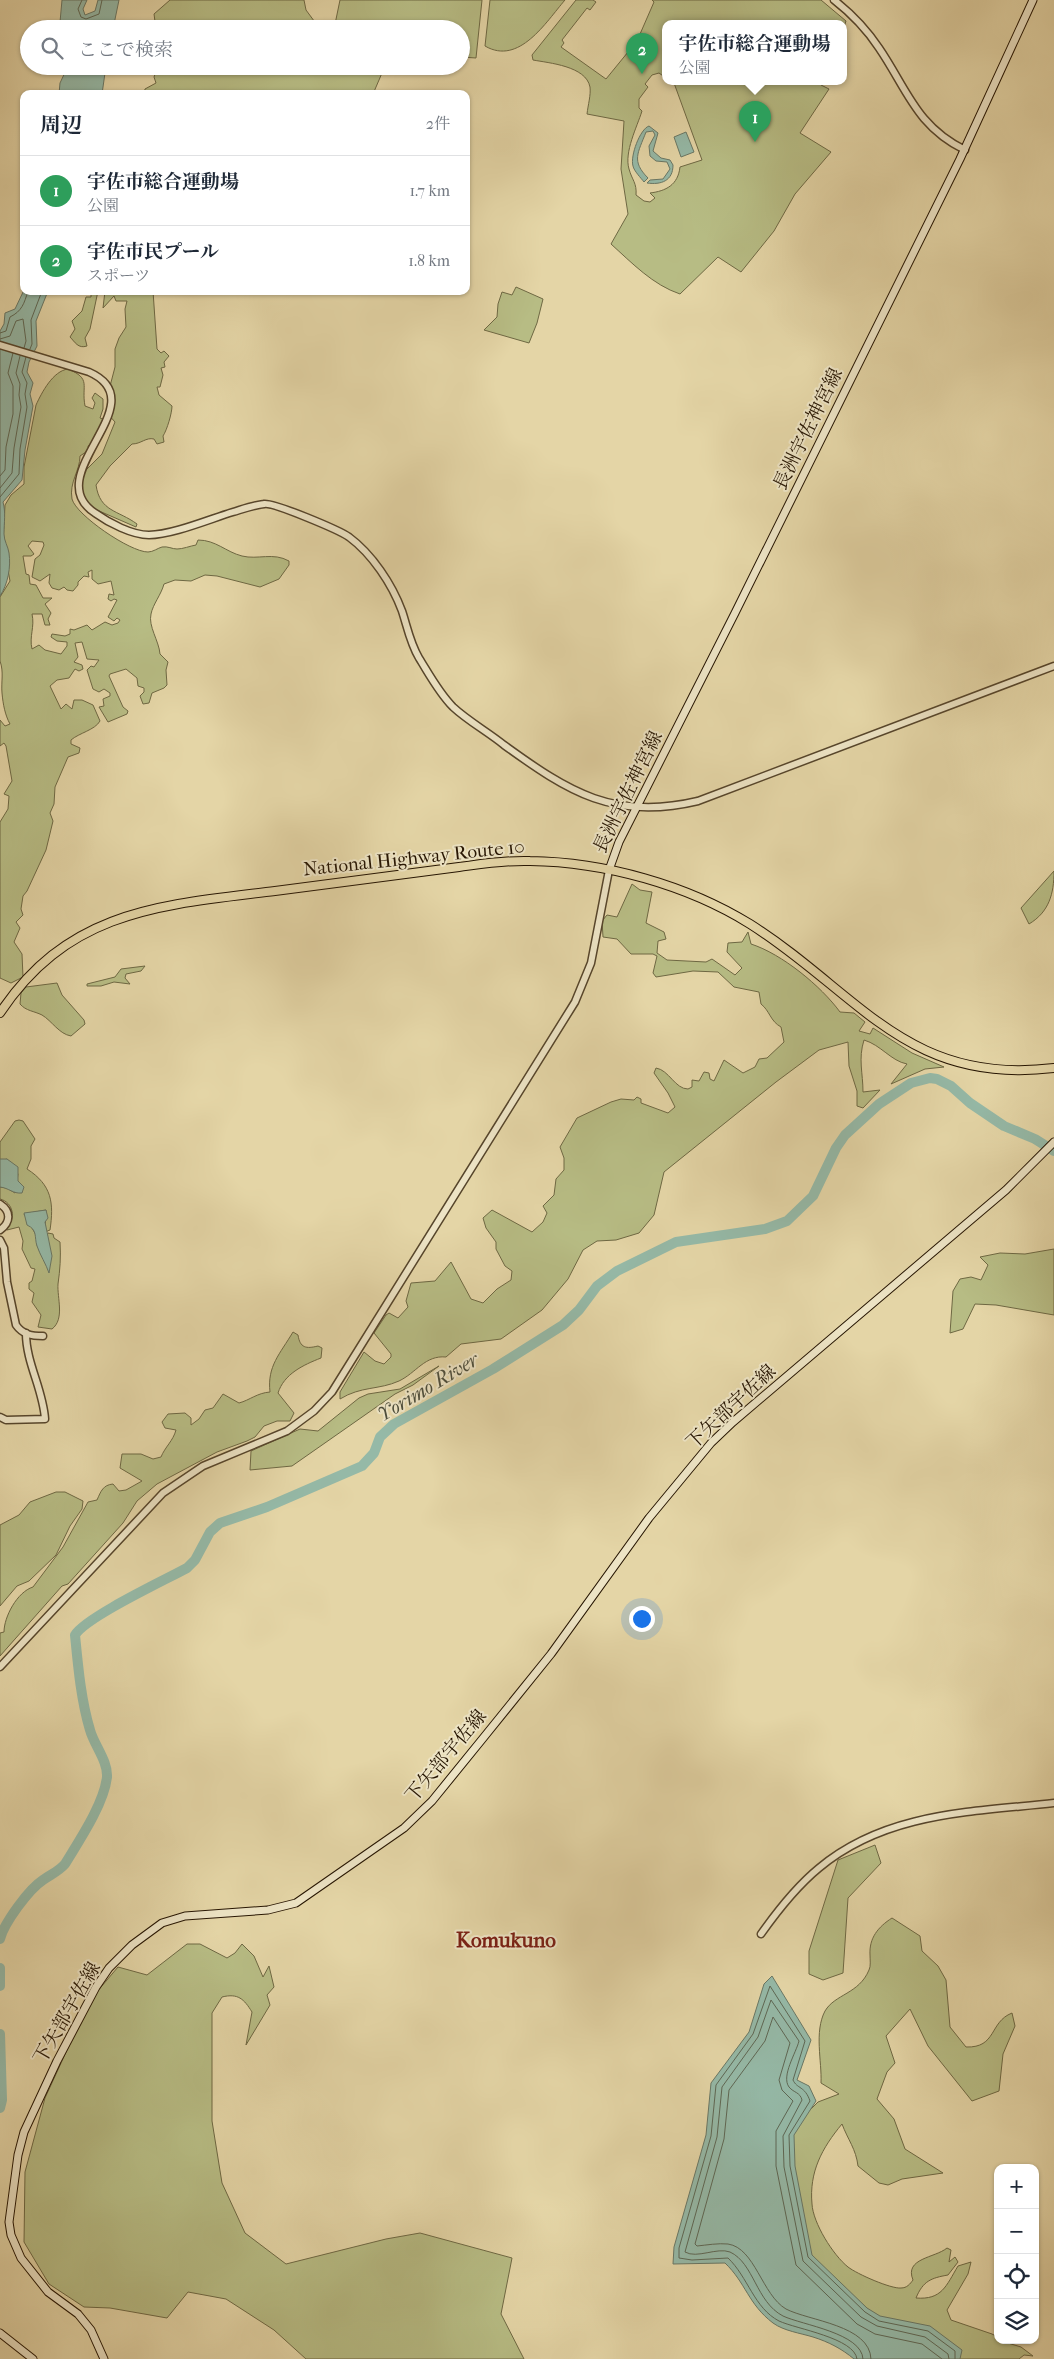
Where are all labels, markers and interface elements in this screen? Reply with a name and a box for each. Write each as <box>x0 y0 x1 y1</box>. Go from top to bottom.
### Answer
search box <box>20 20 470 75</box>
popup <box>662 20 847 85</box>
pin: 2 <box>626 33 658 74</box>
text: 宇佐市総合運動場 <box>678 33 831 55</box>
icon: search <box>38 34 66 62</box>
text: ここで検索 <box>78 39 173 61</box>
text: 公園 <box>678 58 711 77</box>
pin: 1 <box>739 101 771 142</box>
text: 周辺 <box>40 113 82 137</box>
text: 2件 <box>426 114 450 133</box>
text: 宇佐市総合運動場 <box>87 171 239 193</box>
text: 1 <box>53 181 59 200</box>
text: 1.7 km <box>409 181 450 200</box>
text: 公園 <box>87 196 119 215</box>
text: 宇佐市民プール <box>87 241 219 263</box>
text: 2 <box>52 251 60 270</box>
text: 1.8 km <box>408 251 450 270</box>
text: スポーツ <box>87 266 150 285</box>
street label: 長洲宇佐神宮線 <box>769 364 847 494</box>
street label: 長洲宇佐神宮線 <box>589 727 667 857</box>
street label: National Highway Route 10 <box>302 835 526 881</box>
water label: Yorimo River <box>374 1347 484 1426</box>
street label: 下矢部宇佐線 <box>682 1360 780 1454</box>
your location <box>629 1606 655 1632</box>
street label: 下矢部宇佐線 <box>401 1705 491 1807</box>
district label: Komukuno <box>456 1928 556 1952</box>
street label: 下矢部宇佐線 <box>29 1958 105 2068</box>
map controls <box>994 2164 1039 2344</box>
button: + <box>994 2164 1039 2209</box>
button: − <box>994 2209 1039 2254</box>
button: locate <box>994 2254 1039 2299</box>
button: layers <box>994 2299 1039 2344</box>

